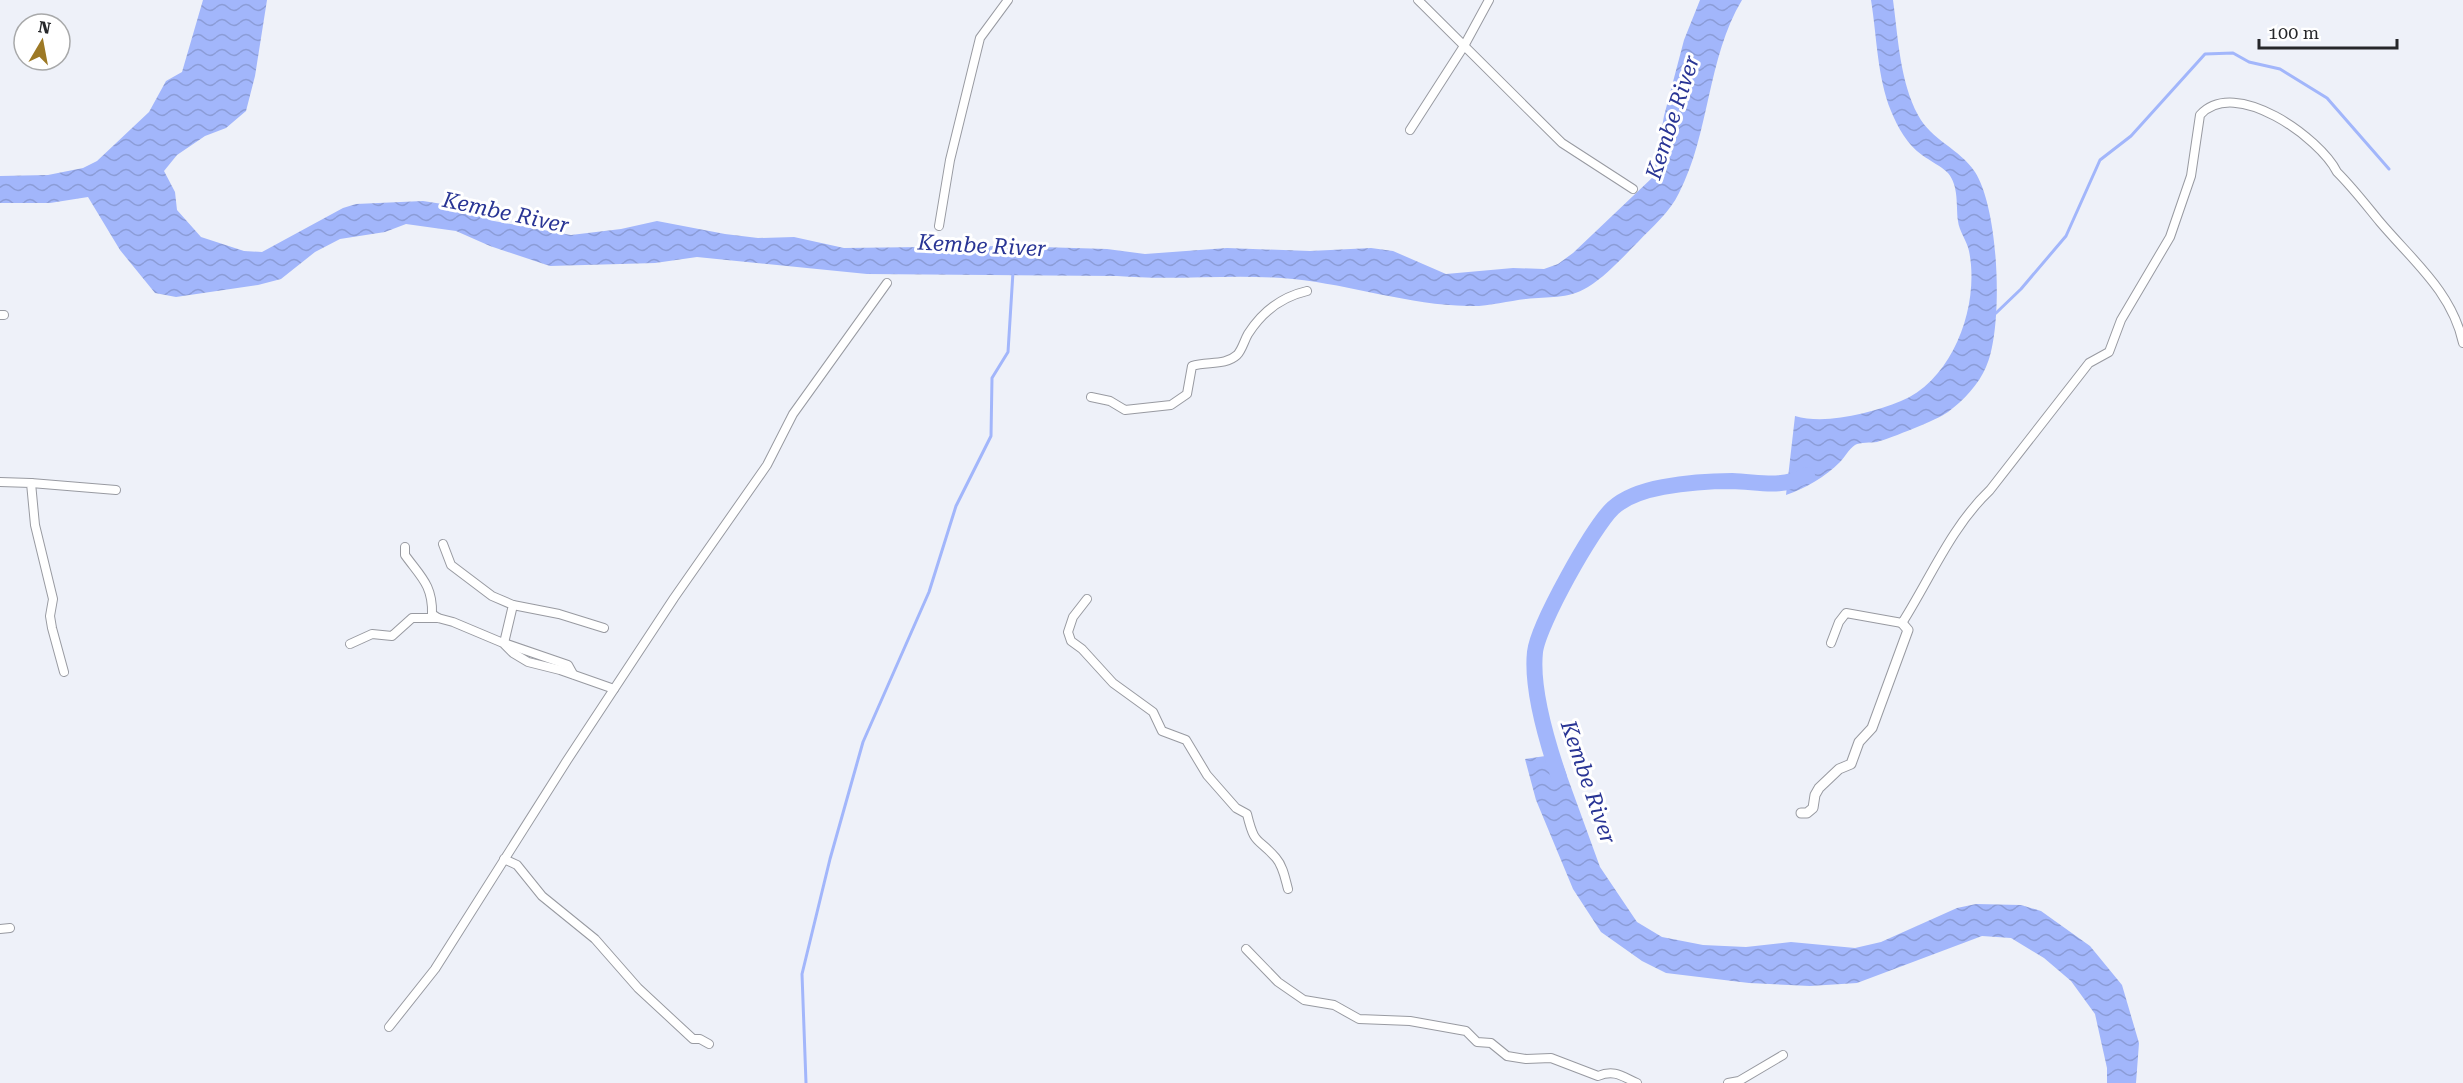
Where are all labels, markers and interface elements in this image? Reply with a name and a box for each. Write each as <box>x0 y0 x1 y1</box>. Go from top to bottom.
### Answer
north arrow <box>12 12 72 72</box>
scale bar <box>2259 12 2397 50</box>
text: N <box>37 17 52 38</box>
text: 100 m <box>2268 22 2319 43</box>
water label: Kembe River <box>1640 52 1704 183</box>
water label: Kembe River <box>439 187 571 238</box>
water label: Kembe River <box>916 230 1047 261</box>
water label: Kembe River <box>1555 716 1621 847</box>

